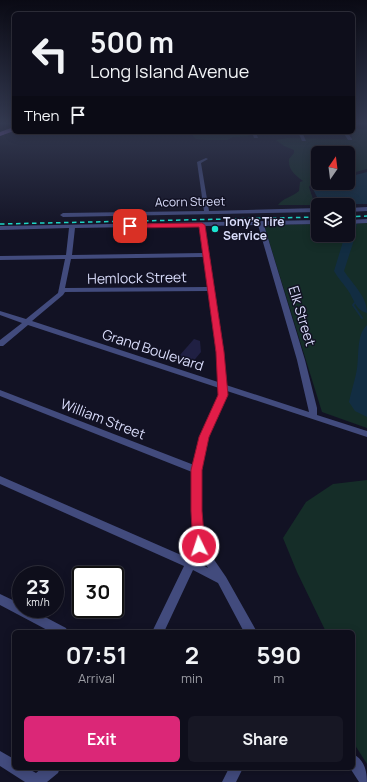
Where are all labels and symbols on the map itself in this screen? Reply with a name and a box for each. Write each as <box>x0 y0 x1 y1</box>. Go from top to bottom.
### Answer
north arrow <box>311 146 355 190</box>
street label: Acorn Street <box>155 192 225 211</box>
pin <box>113 209 147 243</box>
place label: Tony’s Tire Service <box>223 213 285 244</box>
marker: Tony’s Tire Service <box>210 224 220 234</box>
street label: Hemlock Street <box>87 267 187 288</box>
street label: Elk Street <box>284 283 321 349</box>
street label: Grand Boulevard <box>100 324 206 375</box>
street label: William Street <box>58 394 149 444</box>
position arrow <box>178 525 220 567</box>
speed limit sign: 30 <box>72 566 124 618</box>

